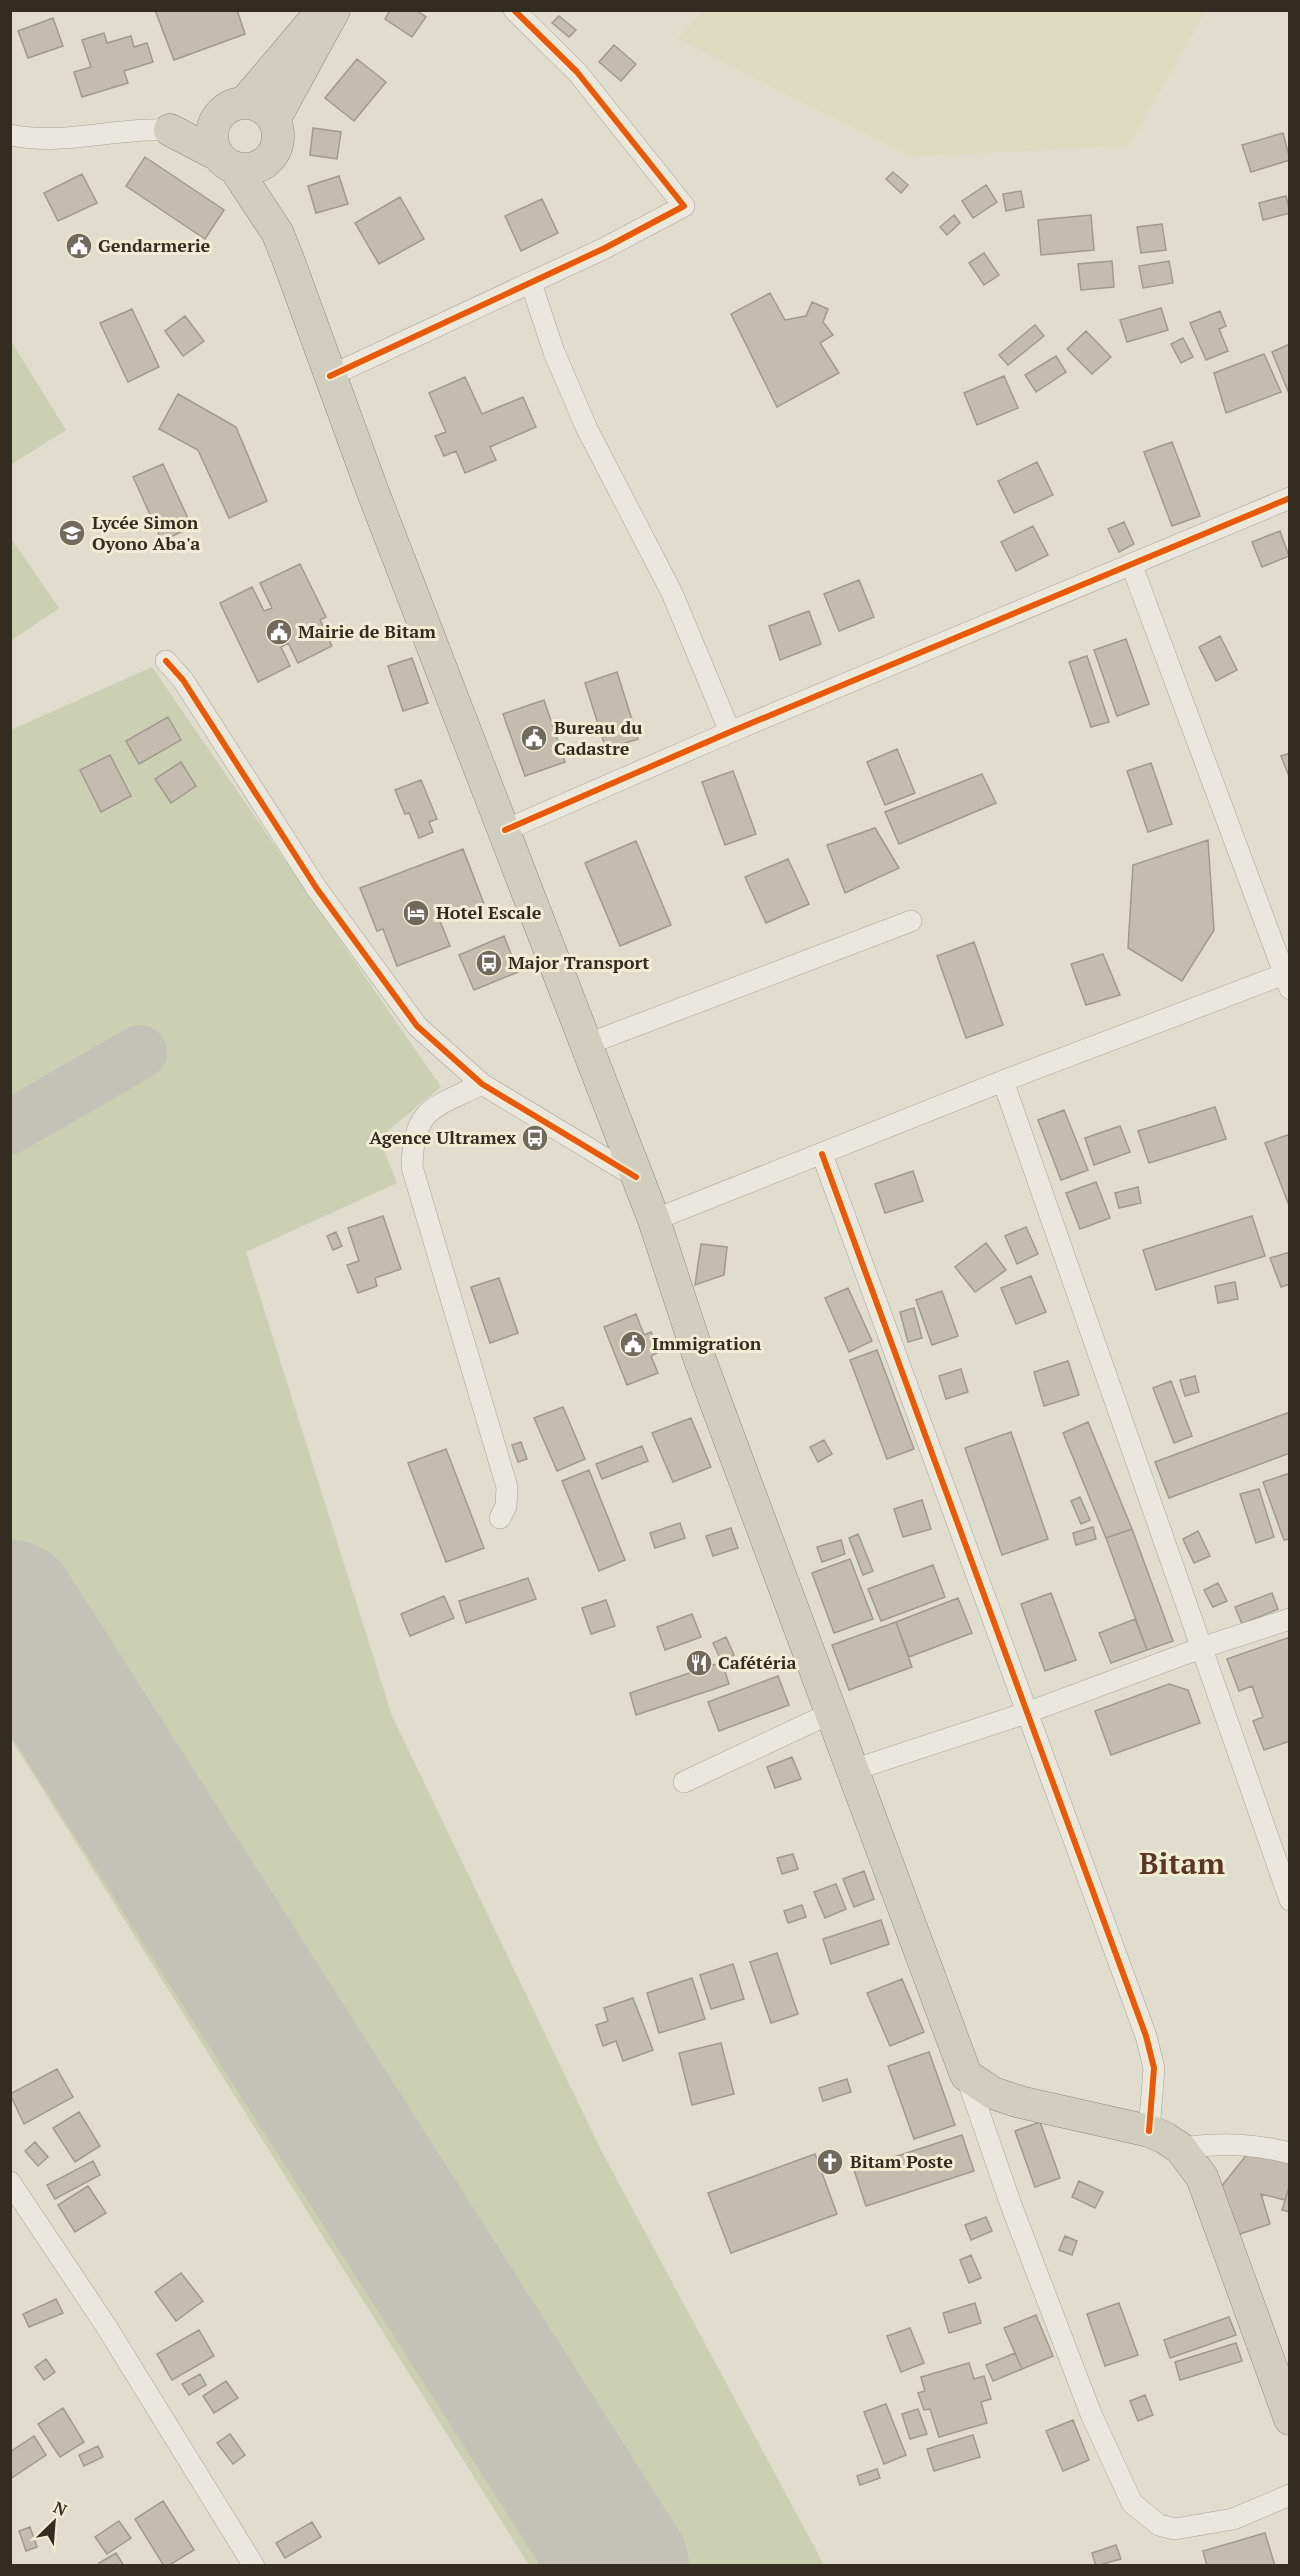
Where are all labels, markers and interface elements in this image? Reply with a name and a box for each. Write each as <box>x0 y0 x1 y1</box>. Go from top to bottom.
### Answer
public building icon: Gendarmerie <box>64 231 94 261</box>
place label: Gendarmerie <box>98 233 211 257</box>
place label: Lycée Simon Oyono Aba'a <box>92 510 200 555</box>
school or university icon: Lycée Simon Oyono Aba'a <box>57 518 87 548</box>
public building icon: Mairie de Bitam <box>264 617 294 647</box>
place label: Mairie de Bitam <box>298 619 436 643</box>
place label: Bureau du Cadastre <box>554 715 642 760</box>
public building icon: Bureau du Cadastre <box>519 723 549 753</box>
hotel icon: Hotel Escale <box>401 898 431 928</box>
place label: Hotel Escale <box>436 900 542 924</box>
bus stop icon: Major Transport <box>474 948 504 978</box>
place label: Major Transport <box>508 950 649 974</box>
bus stop icon: Agence Ultramex <box>520 1123 550 1153</box>
place label: Agence Ultramex <box>369 1125 516 1149</box>
public building icon: Immigration <box>618 1329 648 1359</box>
place label: Immigration <box>652 1331 762 1355</box>
restaurant icon: Cafétéria <box>684 1648 714 1678</box>
place label: Cafétéria <box>718 1650 796 1674</box>
district label: Bitam <box>1139 1843 1225 1883</box>
church icon: Bitam Poste <box>815 2147 845 2177</box>
place label: Bitam Poste <box>850 2149 953 2173</box>
north arrow <box>24 2492 84 2552</box>
text: N <box>50 2496 70 2521</box>

